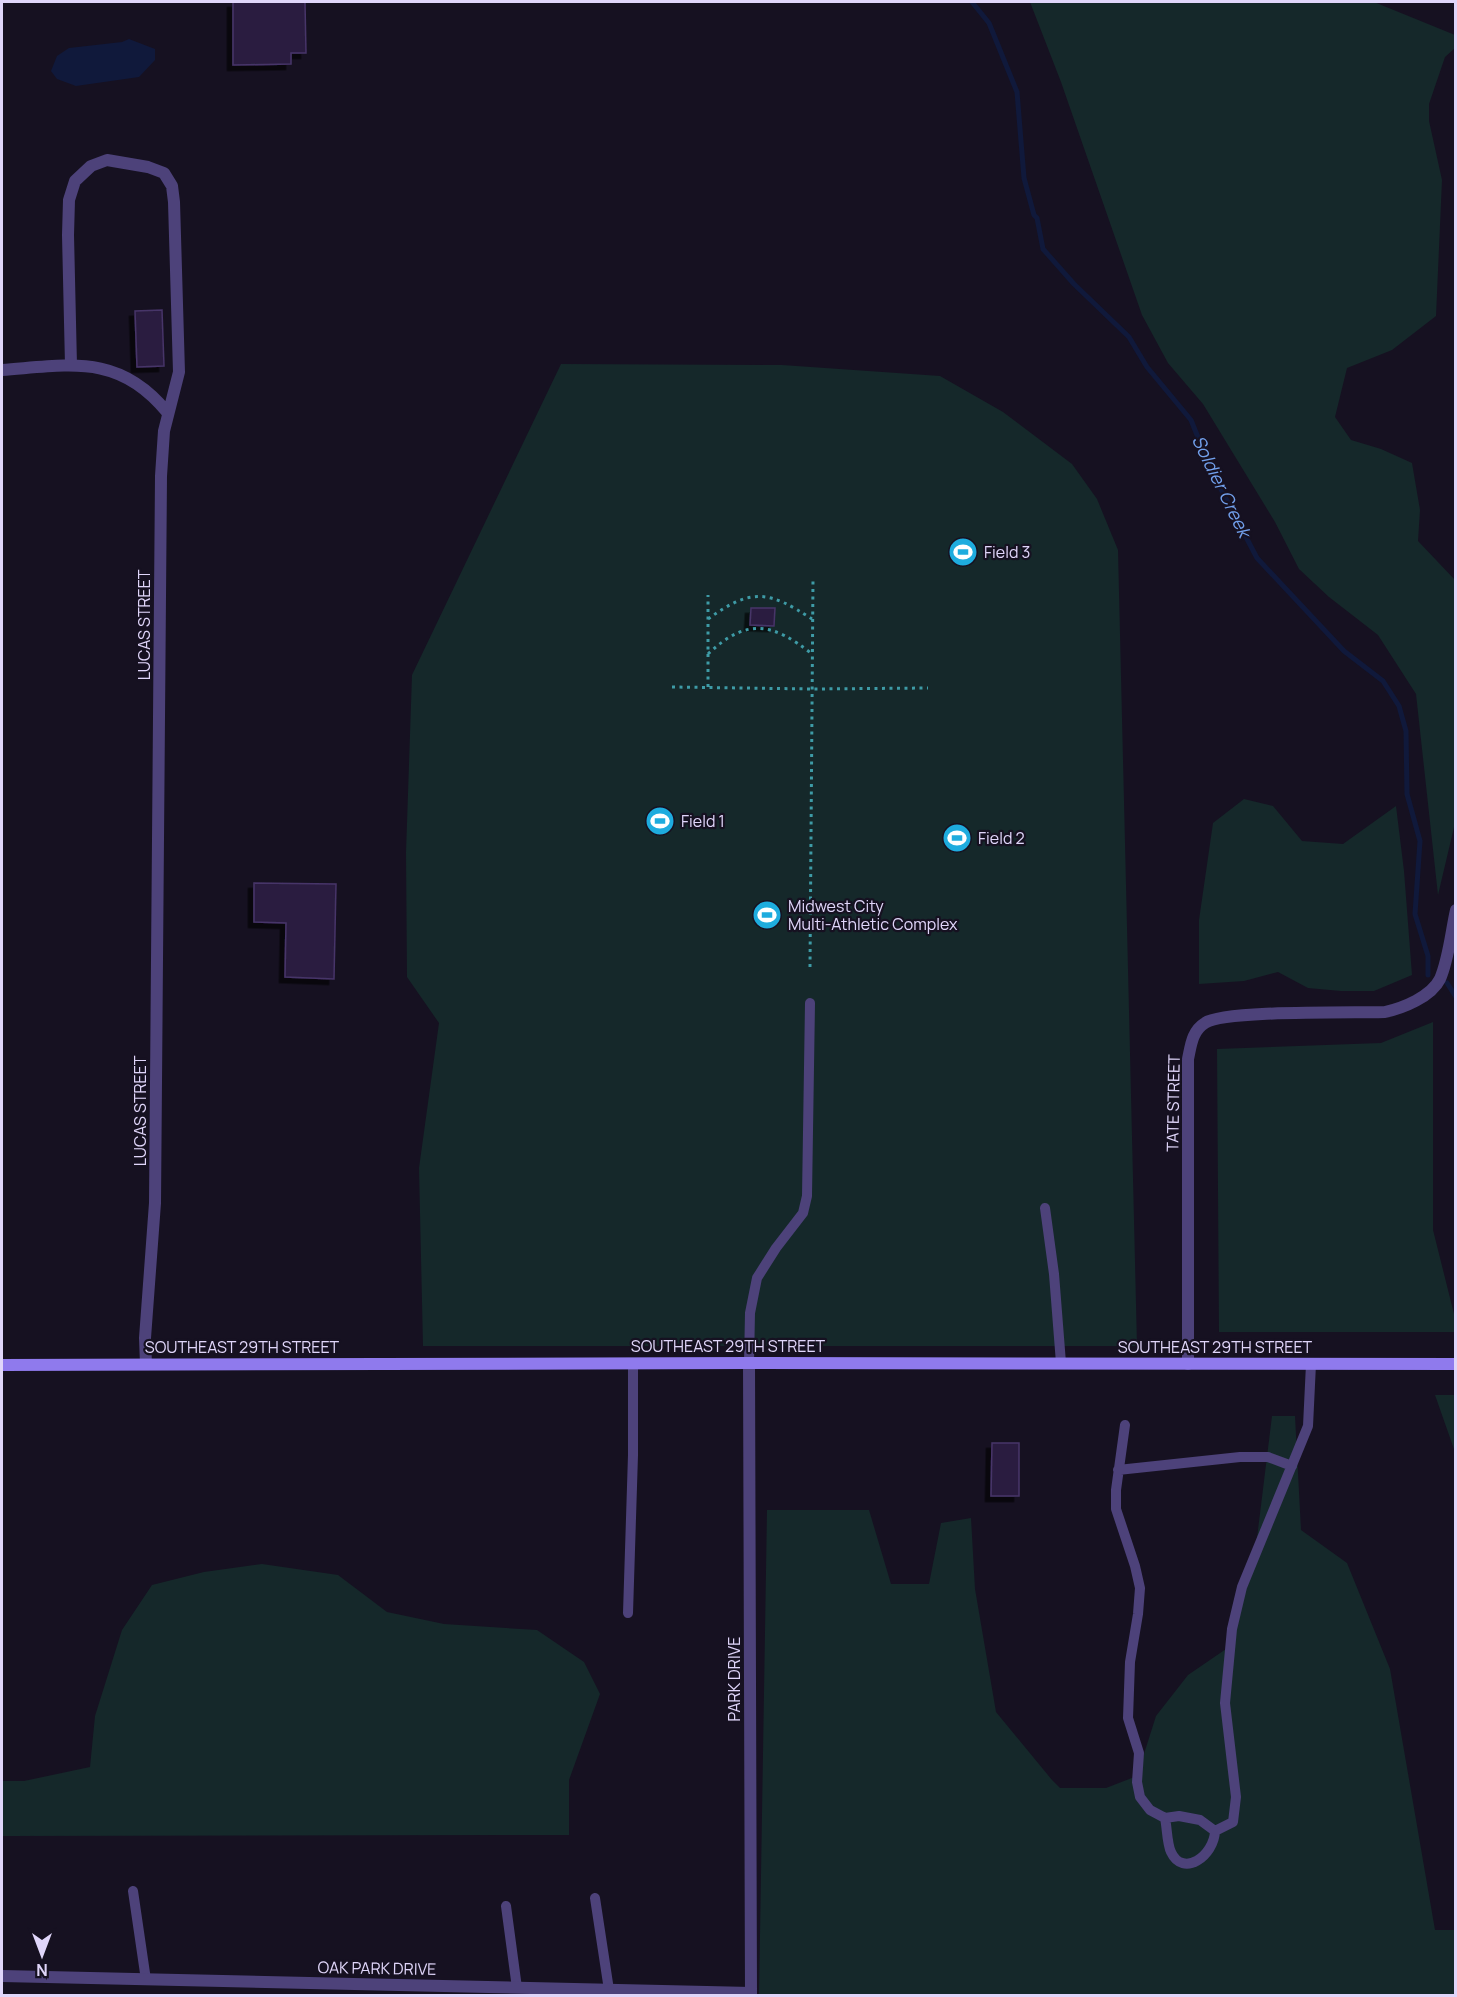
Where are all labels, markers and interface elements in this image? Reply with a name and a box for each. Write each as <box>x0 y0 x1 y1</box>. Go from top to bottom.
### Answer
water label: Soldier Creek <box>1187 431 1258 544</box>
sports icon: Field 3 <box>947 536 979 568</box>
place label: Field 3 <box>984 541 1030 563</box>
street label: LUCAS STREET <box>133 569 155 680</box>
sports icon: Field 1 <box>644 805 676 837</box>
place label: Field 1 <box>681 810 725 832</box>
sports icon: Field 2 <box>941 822 973 854</box>
place label: Field 2 <box>978 827 1025 849</box>
place label: Midwest City Multi-Athletic Complex <box>788 895 958 935</box>
sports icon: Midwest City Multi-Athletic Complex <box>751 899 783 931</box>
street label: TATE STREET <box>1161 1054 1185 1152</box>
street label: LUCAS STREET <box>129 1055 151 1166</box>
street label: SOUTHEAST 29TH STREET <box>631 1335 826 1357</box>
street label: SOUTHEAST 29TH STREET <box>145 1336 340 1358</box>
street label: SOUTHEAST 29TH STREET <box>1118 1336 1313 1358</box>
street label: PARK DRIVE <box>723 1637 745 1721</box>
north arrow <box>12 1925 72 1985</box>
street label: OAK PARK DRIVE <box>318 1956 436 1980</box>
text: N <box>36 1959 48 1981</box>

